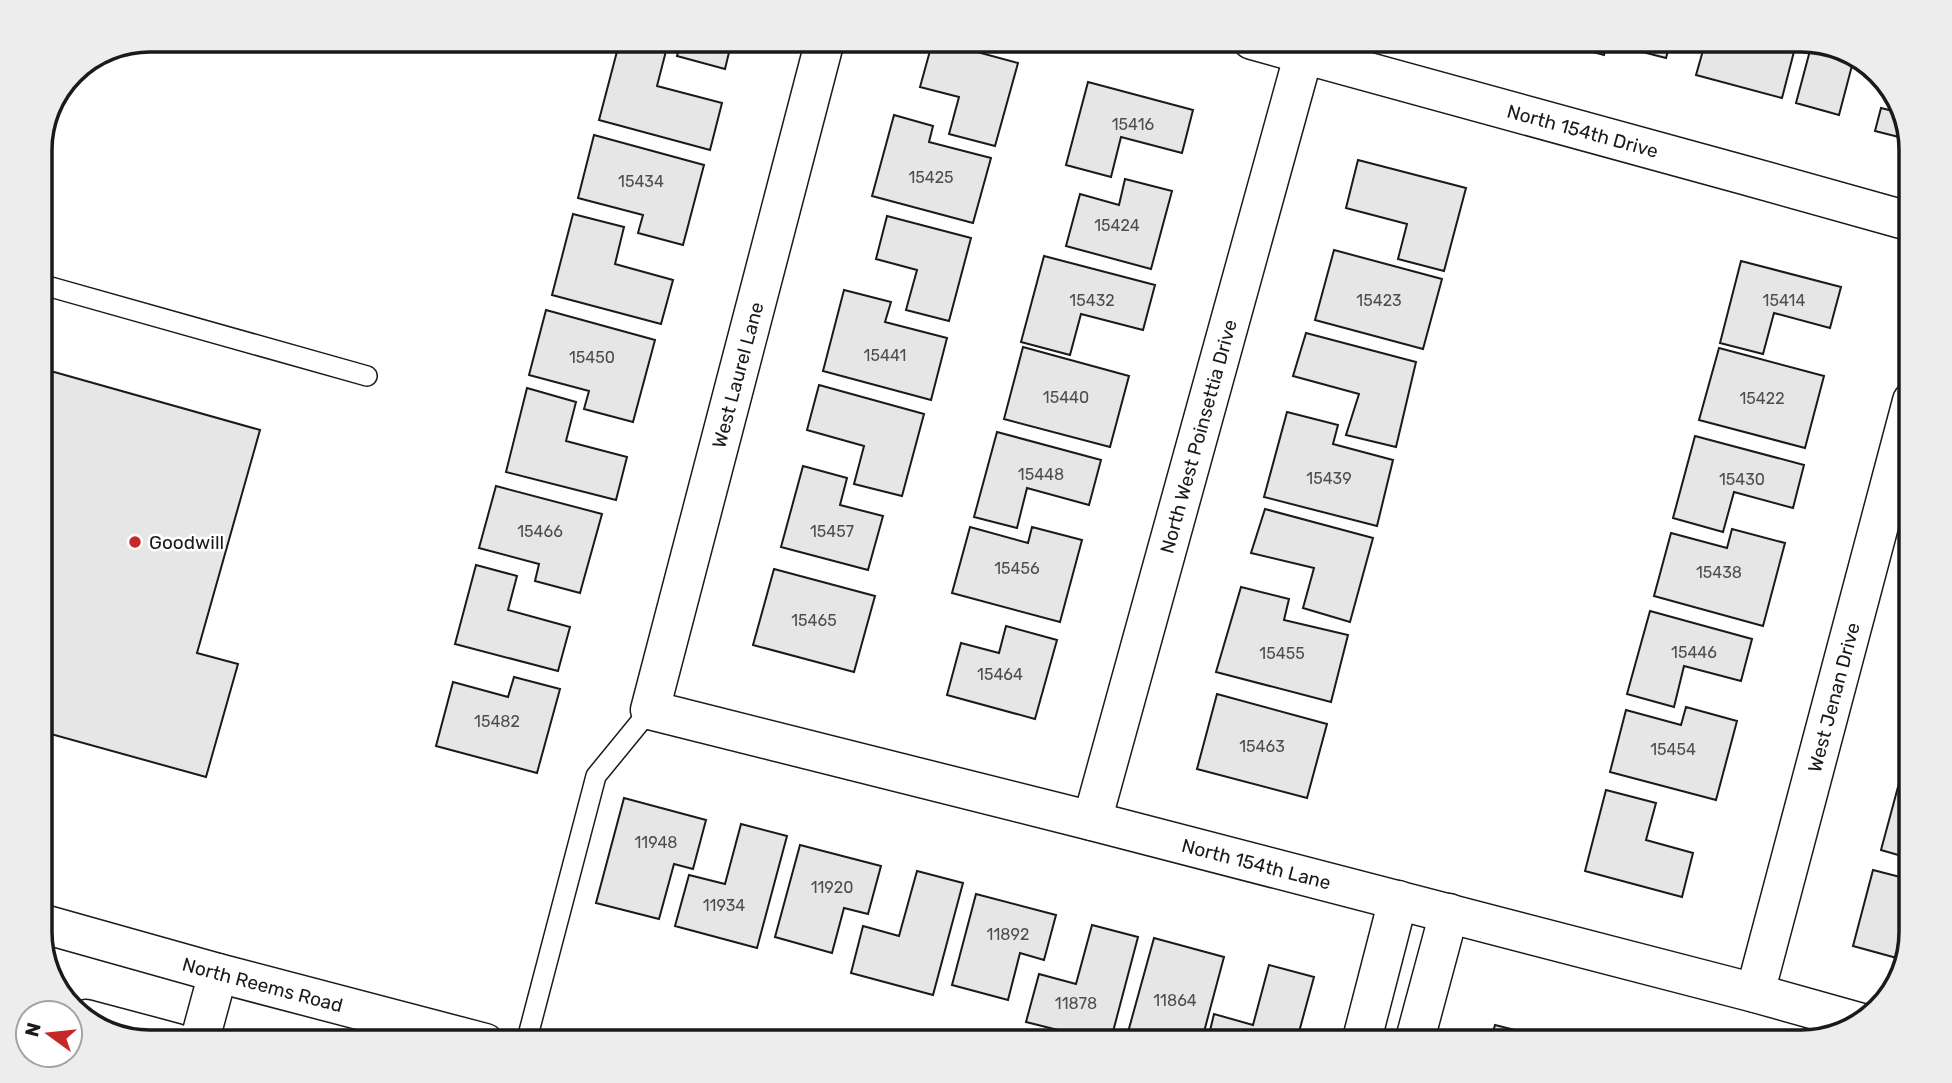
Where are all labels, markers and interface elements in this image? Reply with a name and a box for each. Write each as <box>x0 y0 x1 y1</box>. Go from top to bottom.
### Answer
street label: North 154th Drive <box>1505 99 1661 162</box>
house number: 15416 <box>1112 115 1155 134</box>
house number: 15425 <box>908 168 954 187</box>
house number: 15434 <box>618 172 664 191</box>
house number: 15424 <box>1094 216 1140 235</box>
house number: 15432 <box>1069 291 1115 310</box>
house number: 15423 <box>1356 291 1402 310</box>
house number: 15414 <box>1763 291 1805 310</box>
street label: West Laurel Lane <box>707 300 769 450</box>
street label: North West Poinsettia Drive <box>1155 317 1241 556</box>
house number: 15441 <box>864 346 906 365</box>
house number: 15450 <box>569 348 615 367</box>
house number: 15440 <box>1043 388 1089 407</box>
house number: 15422 <box>1739 389 1785 408</box>
house number: 15448 <box>1018 465 1064 484</box>
house number: 15439 <box>1306 469 1352 488</box>
house number: 15430 <box>1719 470 1765 489</box>
house number: 15466 <box>517 522 563 541</box>
house number: 15457 <box>810 522 854 541</box>
place label: Goodwill <box>149 531 224 554</box>
marker: Goodwill <box>127 534 143 550</box>
house number: 15456 <box>994 559 1040 578</box>
house number: 15438 <box>1696 563 1742 582</box>
house number: 15465 <box>791 611 837 630</box>
street label: West Jenan Drive <box>1803 620 1864 775</box>
house number: 15446 <box>1671 643 1717 662</box>
house number: 15455 <box>1259 644 1305 663</box>
house number: 15464 <box>977 665 1023 684</box>
house number: 15482 <box>474 712 520 731</box>
house number: 15463 <box>1239 737 1285 756</box>
house number: 15454 <box>1650 740 1696 759</box>
house number: 11948 <box>634 833 678 852</box>
street label: North 154th Lane <box>1179 833 1333 894</box>
house number: 11920 <box>811 878 853 897</box>
house number: 11934 <box>703 896 745 915</box>
house number: 11892 <box>987 925 1029 944</box>
street label: North Reems Road <box>180 952 345 1017</box>
house number: 11864 <box>1153 991 1197 1010</box>
house number: 11878 <box>1055 994 1097 1013</box>
north arrow <box>14 999 84 1069</box>
text: N <box>20 1020 46 1039</box>

